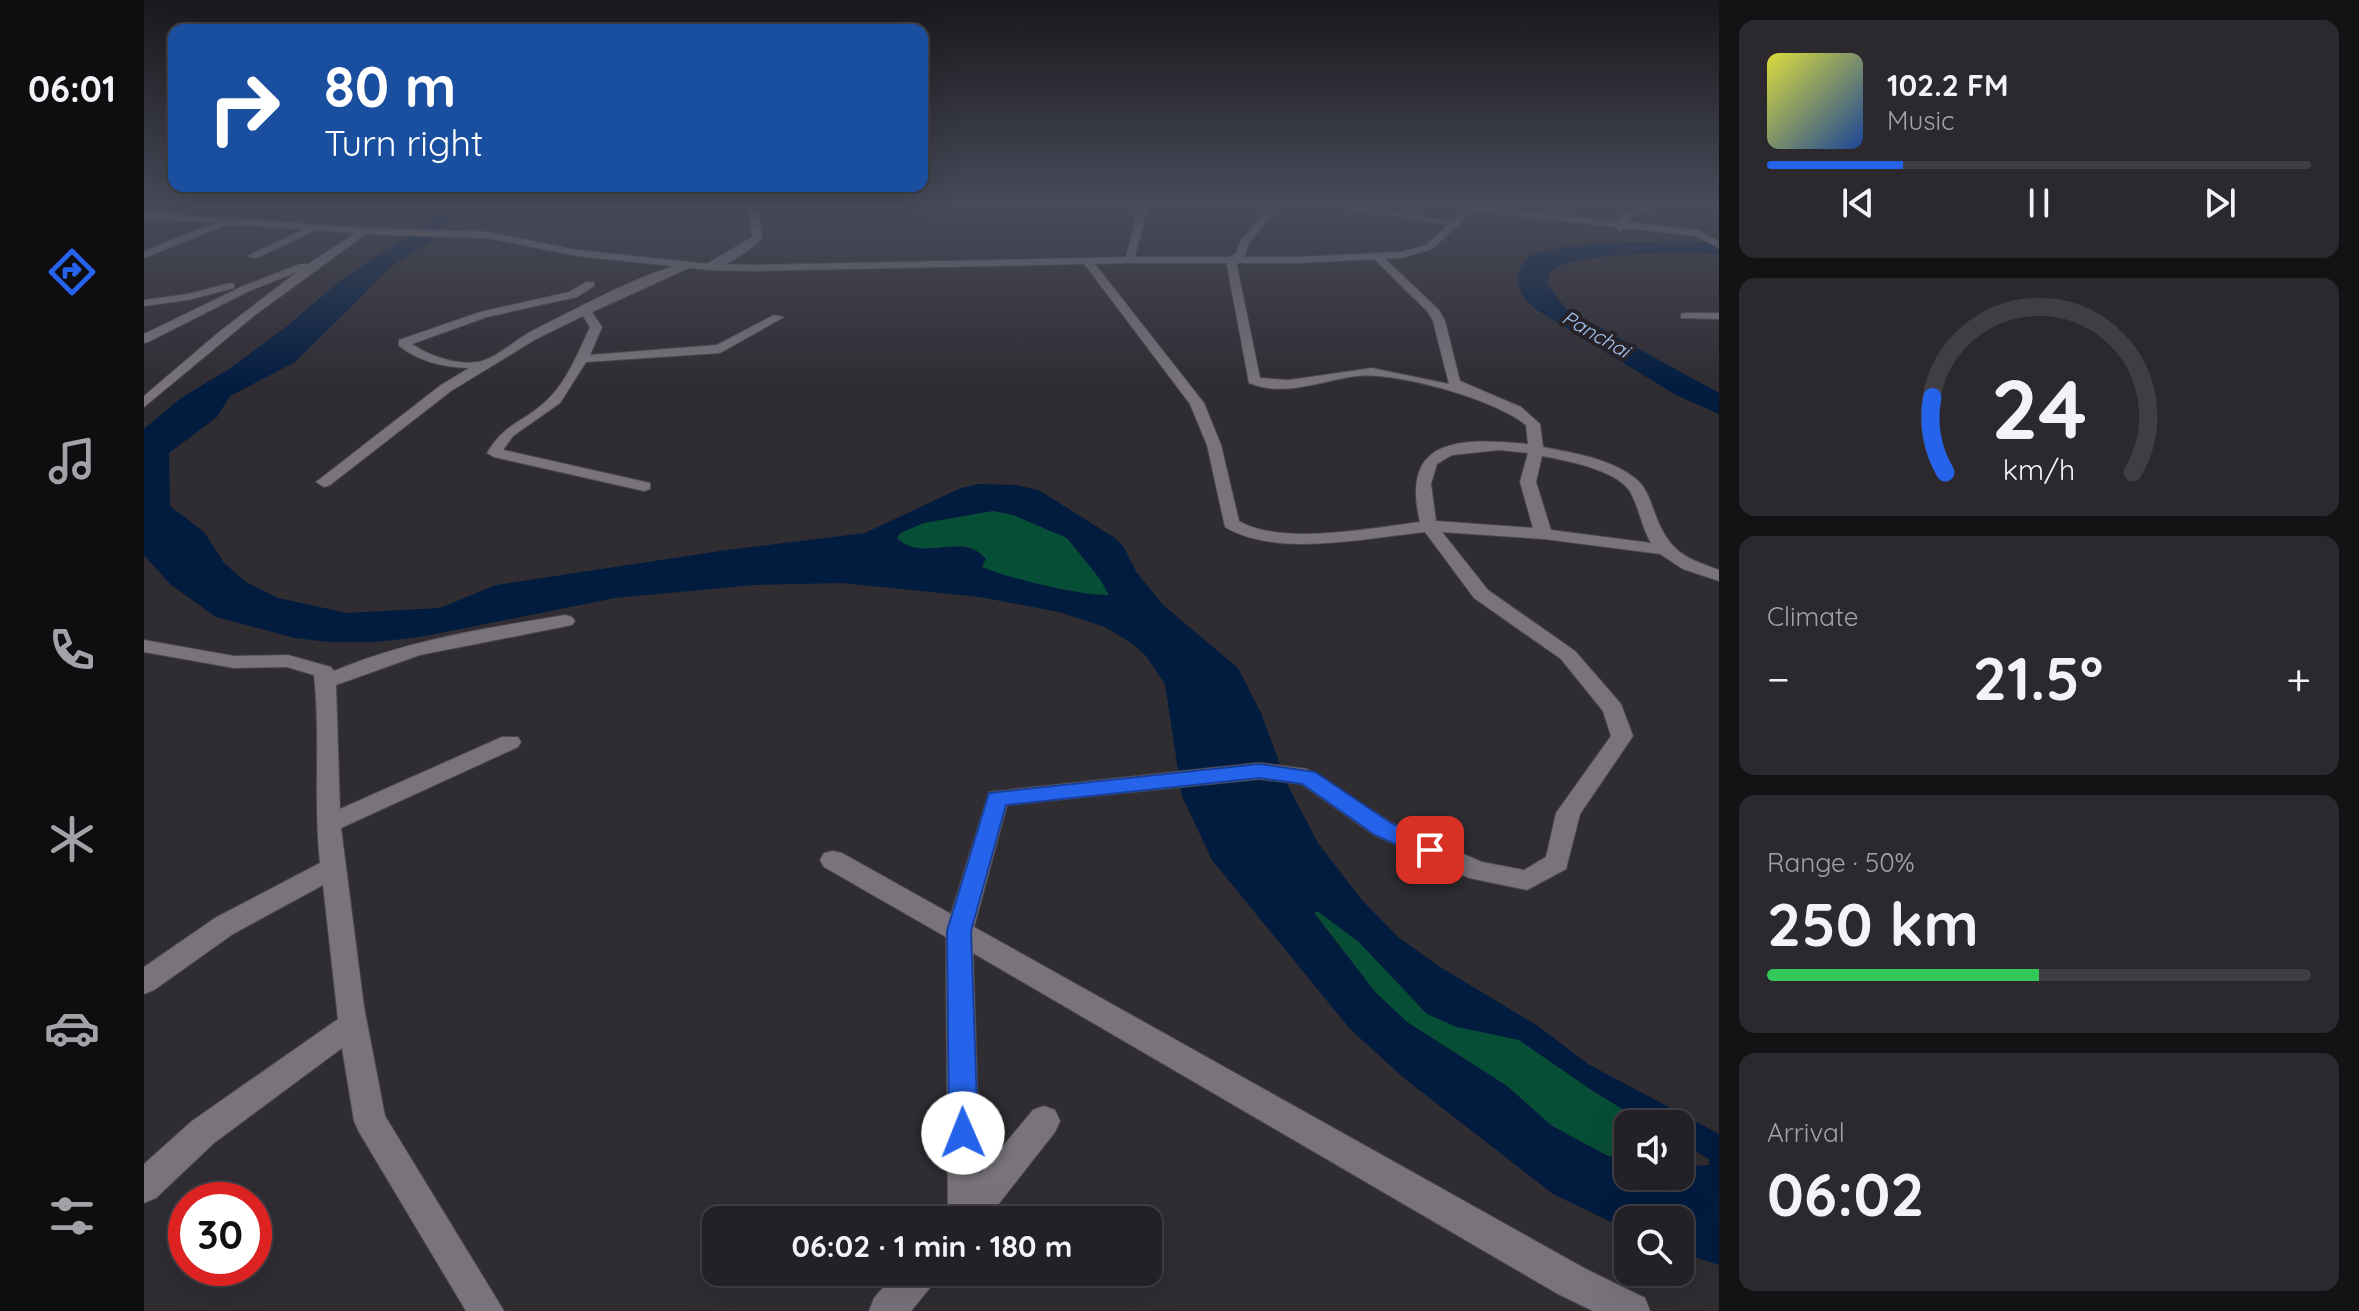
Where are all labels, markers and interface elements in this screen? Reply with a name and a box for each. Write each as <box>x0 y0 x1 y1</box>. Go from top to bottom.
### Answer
text: 80 m <box>324 51 456 121</box>
icon: right <box>192 56 296 160</box>
text: 06:01 <box>28 66 116 111</box>
text: 102.2 FM <box>1887 66 2009 104</box>
text: Music <box>1887 104 1955 137</box>
text: Turn right <box>324 120 483 165</box>
icon: previous <box>1836 181 1880 225</box>
icon: pause <box>2017 181 2061 225</box>
icon: next <box>2198 181 2242 225</box>
icon: directions <box>44 244 100 300</box>
water label: Panchai <box>1558 304 1637 364</box>
text: 24 <box>1991 356 2087 460</box>
icon: music <box>44 433 100 489</box>
text: km/h <box>2003 451 2075 487</box>
text: Climate <box>1767 600 1858 633</box>
icon: phone <box>44 622 100 678</box>
text: 21.5° <box>1973 640 2103 715</box>
text: − <box>1767 651 1790 706</box>
text: + <box>2286 651 2311 706</box>
icon: climate <box>44 811 100 867</box>
pin <box>1396 816 1464 884</box>
icon: arrive <box>1408 828 1452 872</box>
text: Range · 50% <box>1767 846 1915 879</box>
text: 250 km <box>1767 886 1979 961</box>
icon: car <box>44 1000 100 1056</box>
position arrow <box>921 1091 1005 1175</box>
map controls <box>1614 1110 1694 1286</box>
button: sound <box>1614 1110 1694 1190</box>
text: Arrival <box>1767 1116 1845 1149</box>
text: 06:02 <box>1767 1156 1924 1231</box>
speed limit sign: 30 <box>168 1182 272 1286</box>
icon: filters <box>44 1188 100 1244</box>
button: search <box>1614 1206 1694 1286</box>
text: 06:02 · 1 min · 180 m <box>792 1227 1072 1265</box>

